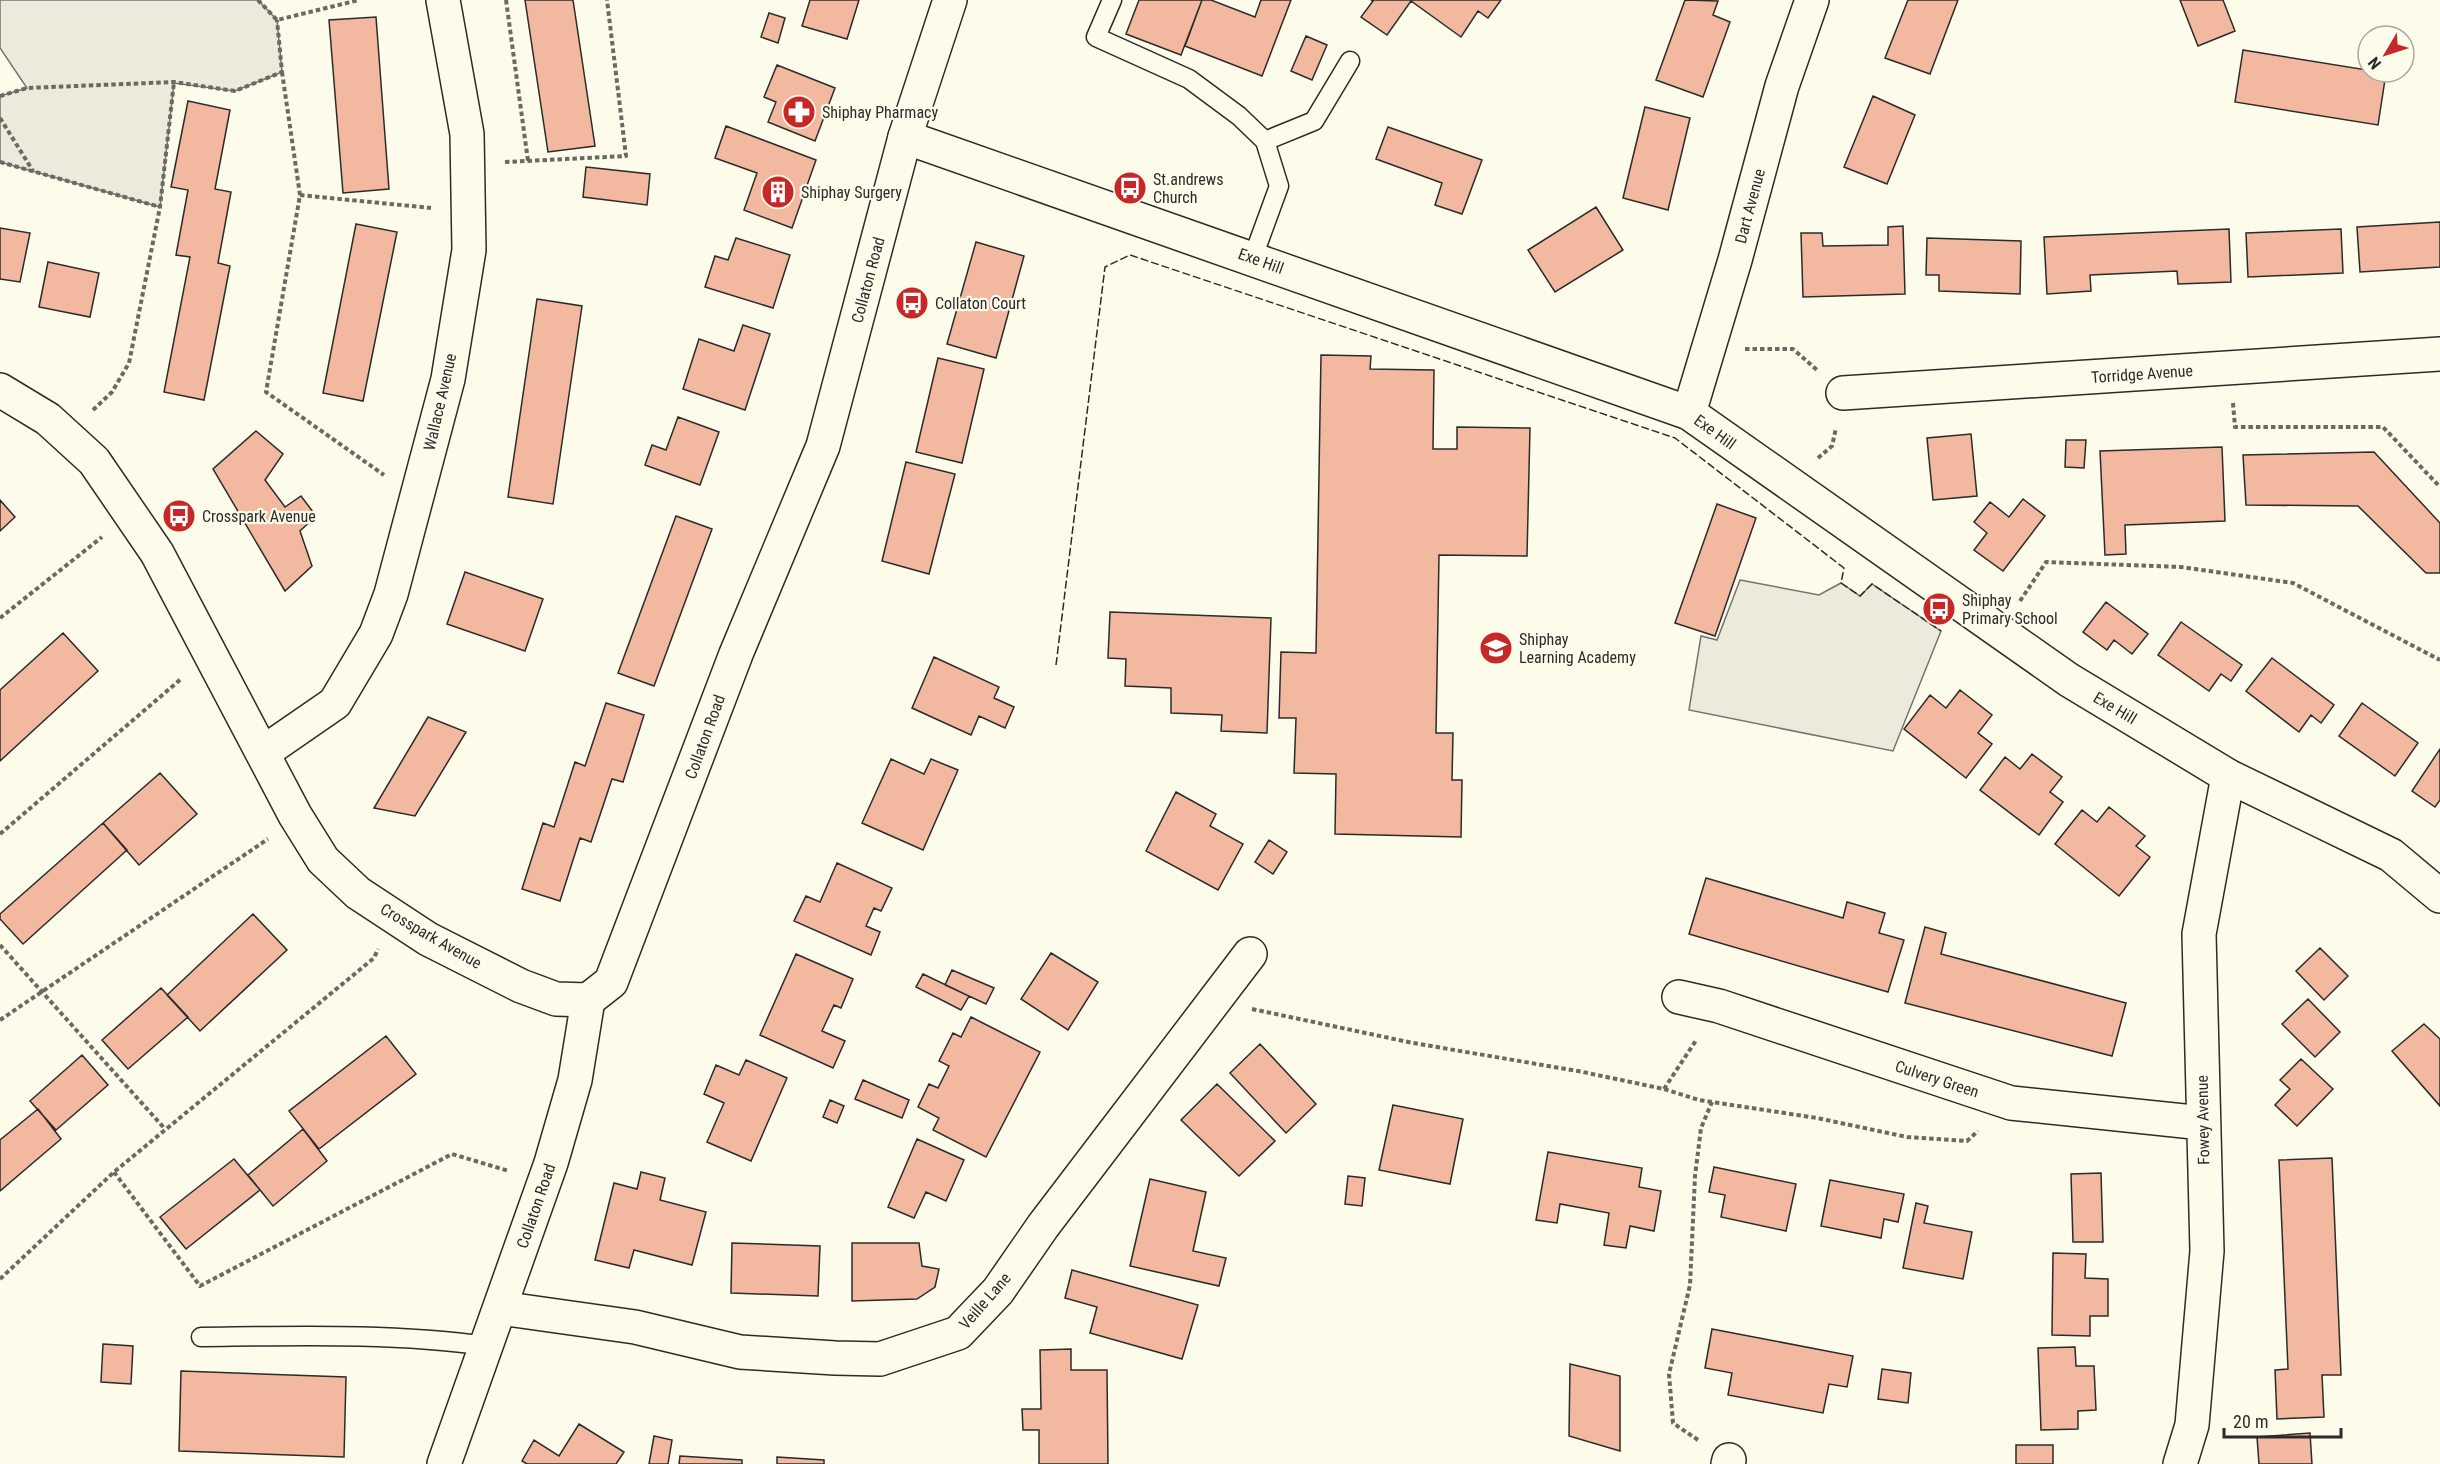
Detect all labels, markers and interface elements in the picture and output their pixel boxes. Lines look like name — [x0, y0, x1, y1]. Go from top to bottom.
north arrow — [2356, 24, 2416, 84]
text: N — [2364, 53, 2385, 73]
pharmacy icon: Shiphay Pharmacy — [781, 94, 817, 130]
place label: Shiphay Pharmacy — [822, 103, 938, 122]
street label: Dart Avenue — [1731, 167, 1769, 245]
bus stop icon: St.andrews Church — [1112, 170, 1148, 206]
place label: St.andrews Church — [1153, 170, 1224, 207]
building icon: Shiphay Surgery — [760, 174, 796, 210]
place label: Shiphay Surgery — [801, 183, 902, 202]
street label: Collaton Road — [847, 235, 889, 325]
street label: Exe Hill — [1236, 244, 1286, 278]
bus stop icon: Collaton Court — [894, 285, 930, 321]
place label: Collaton Court — [935, 294, 1026, 313]
street label: Wallace Avenue — [420, 352, 460, 452]
street label: Torridge Avenue — [2090, 361, 2194, 387]
street label: Exe Hill — [1690, 411, 1740, 453]
bus stop icon: Crosspark Avenue — [161, 498, 197, 534]
place label: Crosspark Avenue — [202, 507, 316, 526]
bus stop icon: Shiphay Primary School — [1921, 591, 1957, 627]
place label: Shiphay Primary School — [1962, 591, 2058, 628]
school or university icon: Shiphay Learning Academy — [1478, 630, 1514, 666]
place label: Shiphay Learning Academy — [1519, 630, 1636, 667]
street label: Exe Hill — [2090, 688, 2140, 728]
street label: Collaton Road — [681, 692, 729, 782]
street label: Crosspark Avenue — [377, 899, 485, 973]
street label: Culvery Green — [1893, 1057, 1981, 1101]
street label: Fowey Avenue — [2193, 1075, 2213, 1165]
street label: Collaton Road — [513, 1161, 559, 1251]
street label: Veille Lane — [955, 1269, 1015, 1333]
scale bar — [2224, 1401, 2341, 1439]
text: 20 m — [2233, 1411, 2268, 1432]

